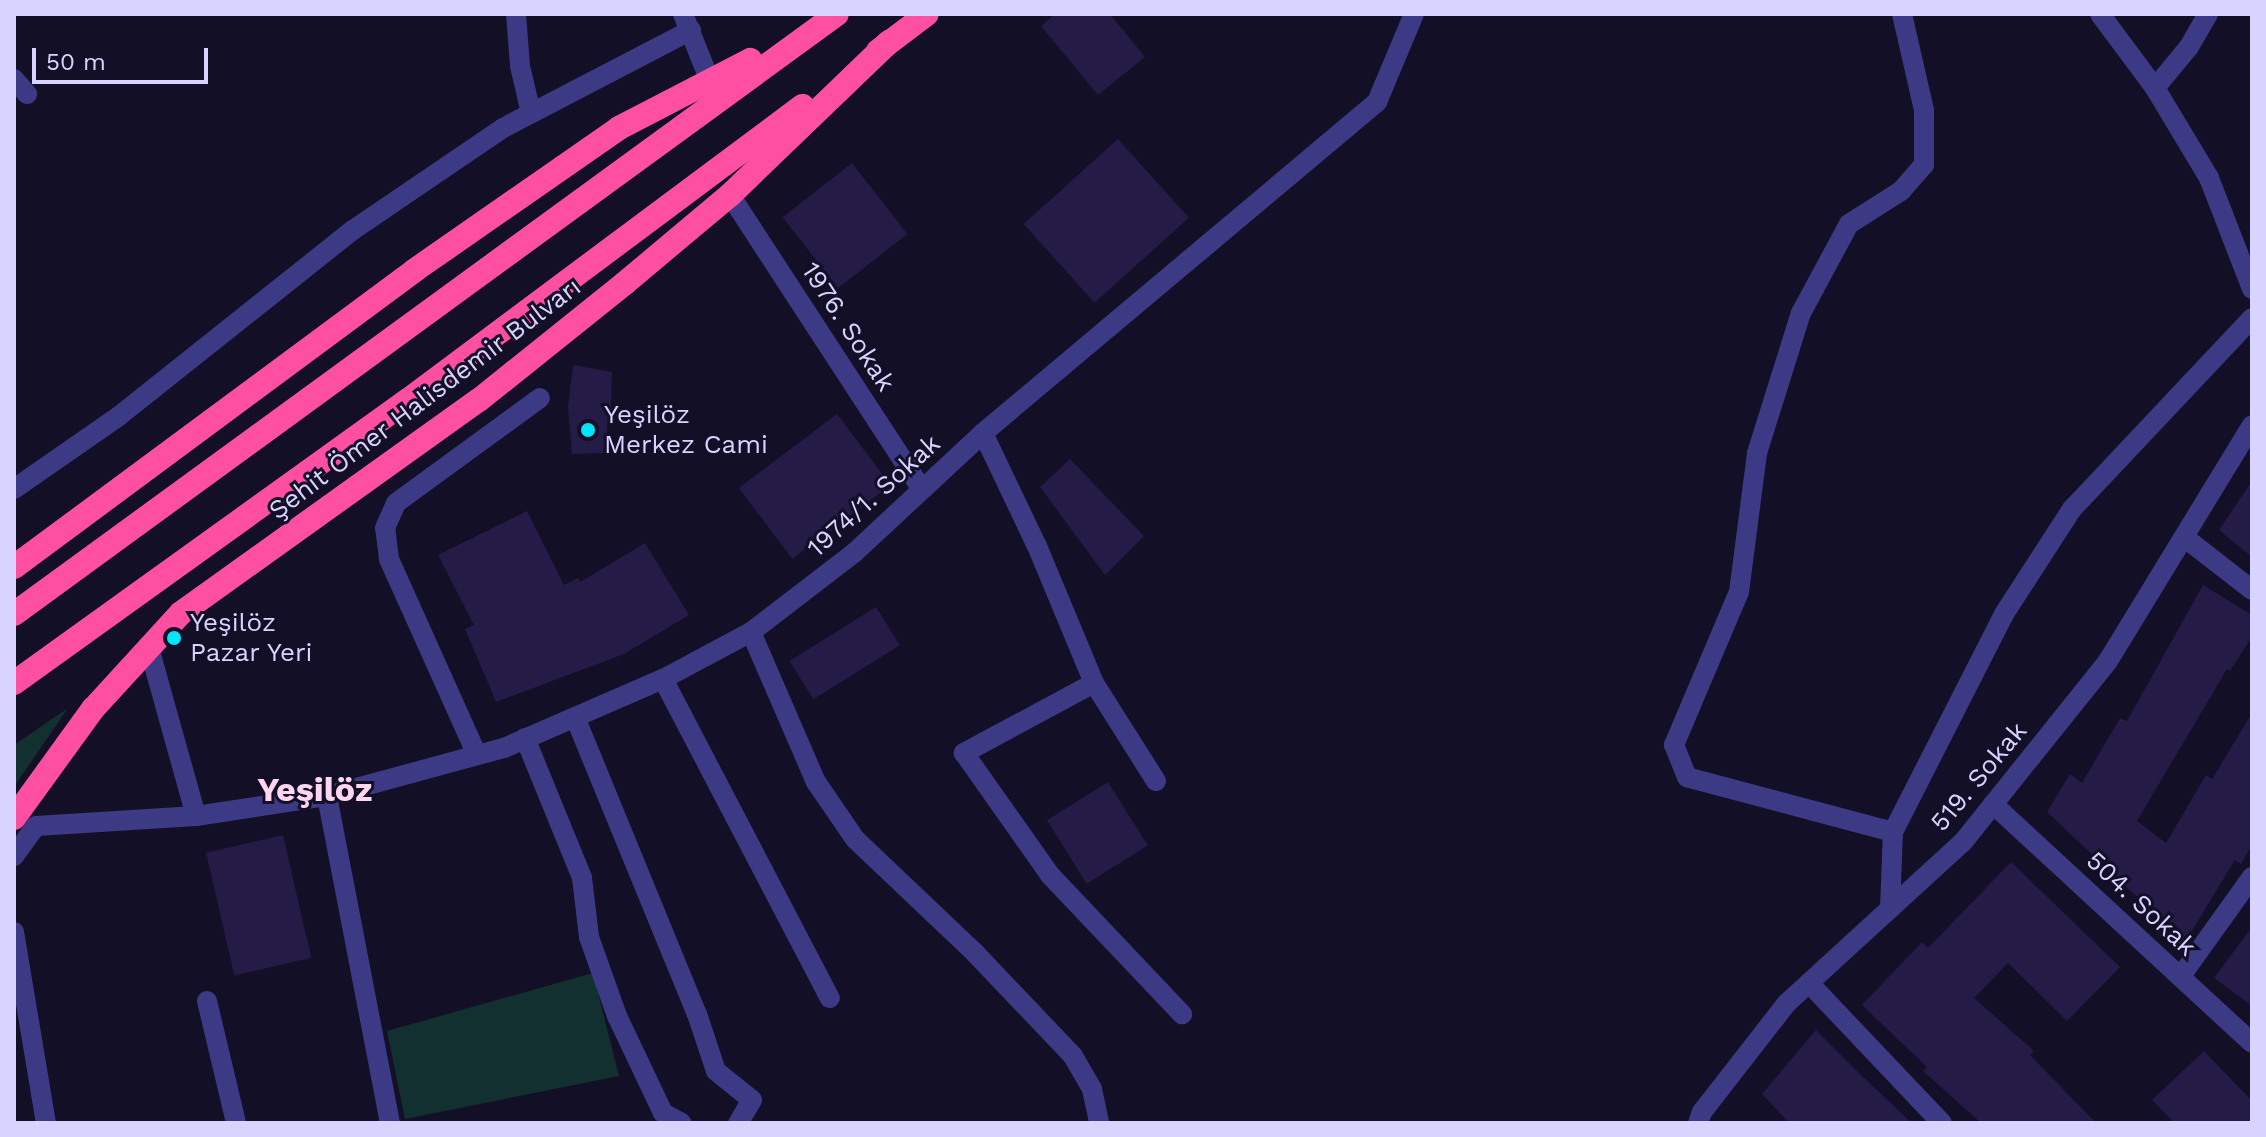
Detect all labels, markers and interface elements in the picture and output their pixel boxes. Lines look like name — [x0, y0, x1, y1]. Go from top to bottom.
scale bar — [36, 32, 212, 82]
text: 50 m — [46, 48, 106, 76]
street label: 1976. Sokak — [795, 257, 901, 397]
street label: Şehit Ömer Halisdemir Bulvarı — [262, 271, 588, 527]
place label: Yeşilöz Merkez Cami — [604, 399, 768, 460]
marker: Yeşilöz Merkez Cami — [579, 421, 597, 439]
street label: 1974/1. Sokak — [801, 428, 947, 564]
place label: Yeşilöz Pazar Yeri — [190, 607, 314, 668]
marker: Yeşilöz Pazar Yeri — [165, 629, 183, 647]
street label: 519. Sokak — [1924, 716, 2034, 838]
district label: Yeşilöz — [257, 770, 373, 810]
street label: 504. Sokak — [2080, 845, 2202, 963]

